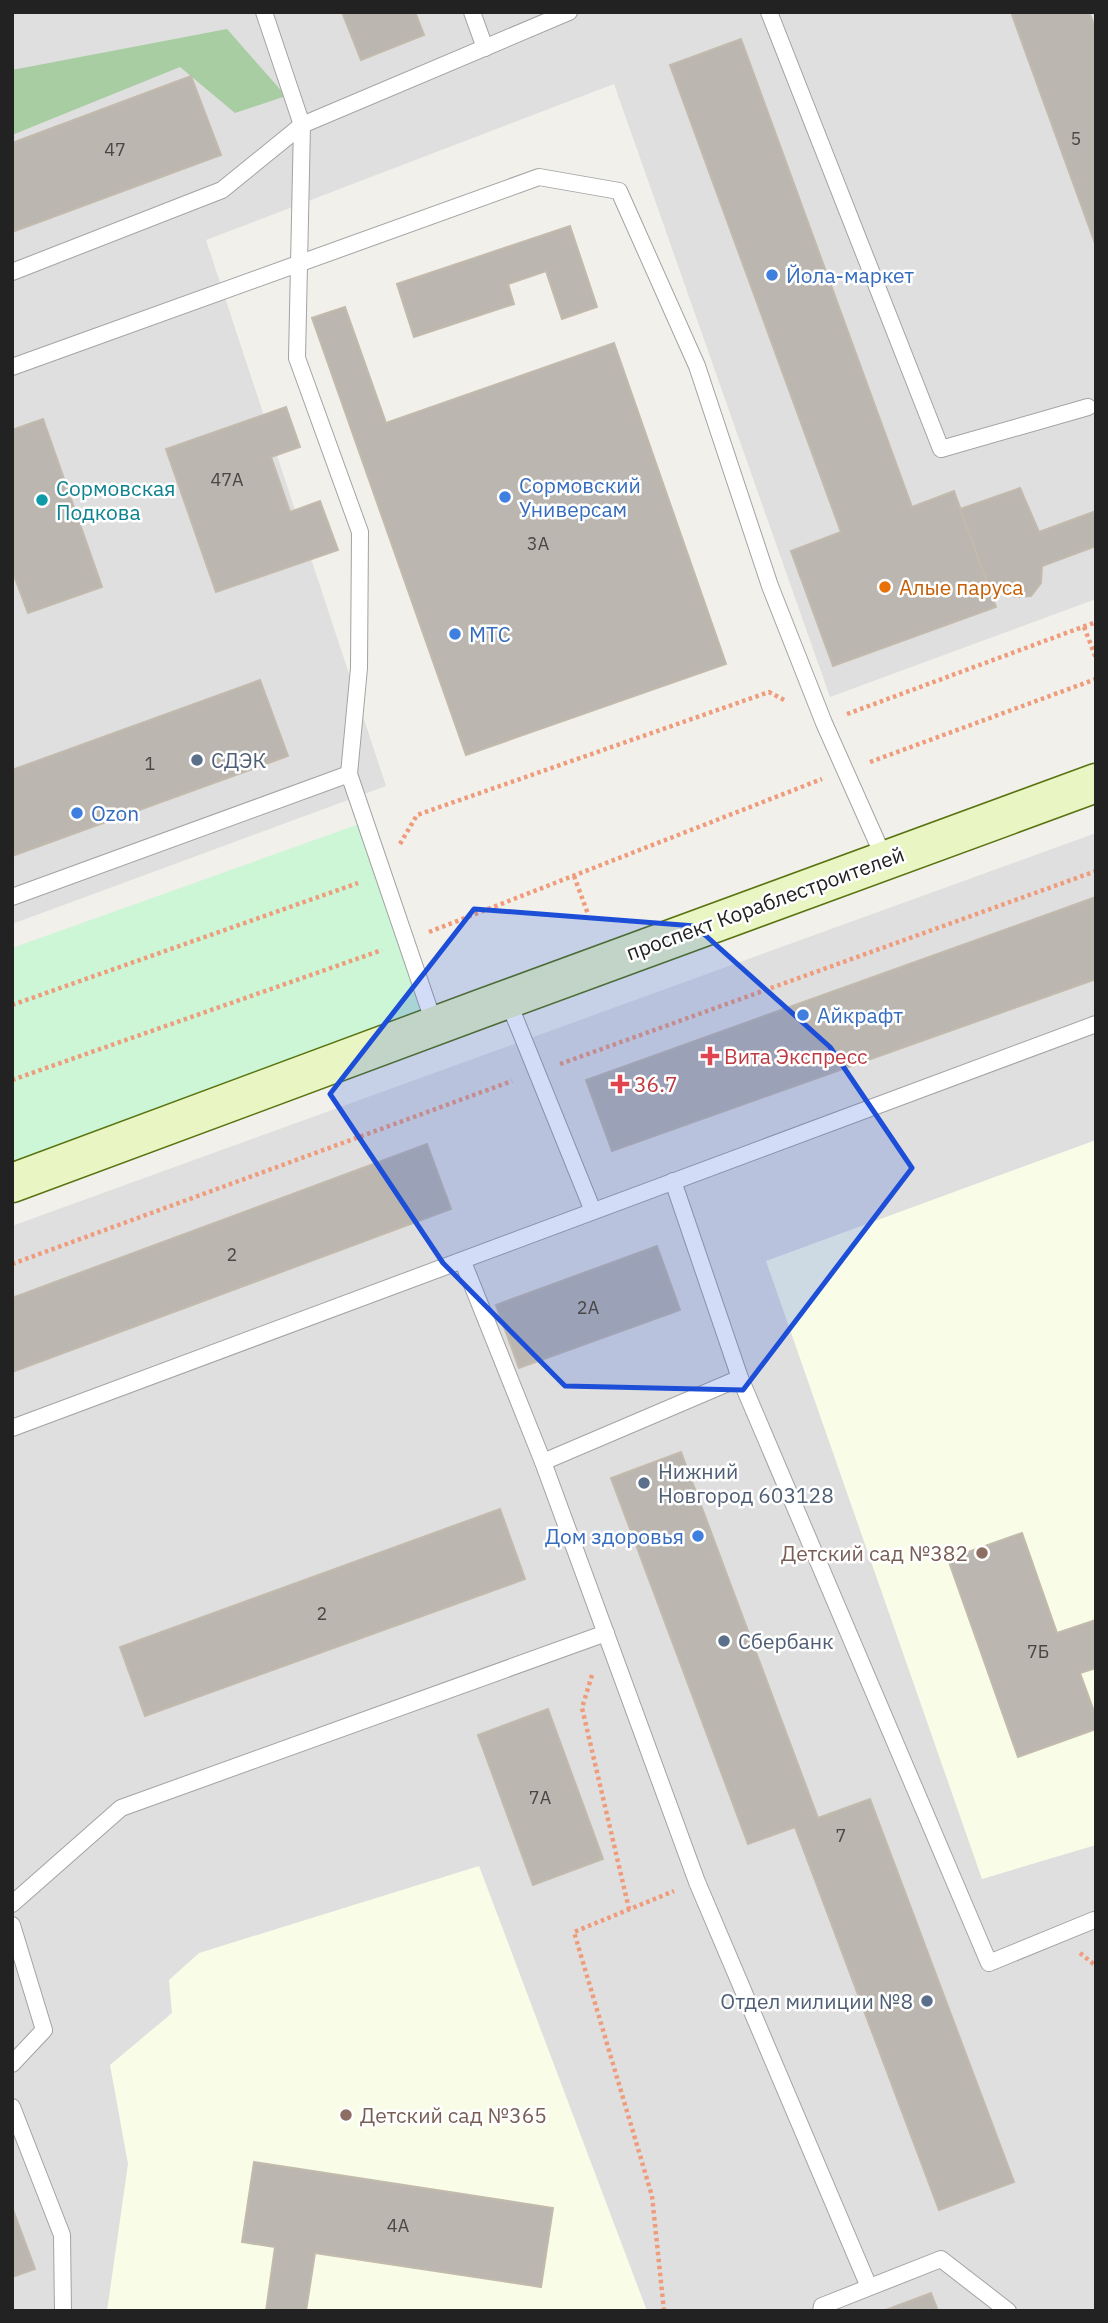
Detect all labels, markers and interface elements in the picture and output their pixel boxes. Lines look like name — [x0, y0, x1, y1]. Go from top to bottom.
house number: 5 — [1071, 127, 1081, 150]
house number: 47 — [104, 138, 126, 161]
place label: Йола-маркет — [786, 261, 914, 289]
marker: Йола-маркет — [764, 267, 780, 283]
house number: 47А — [210, 468, 244, 491]
place label: Сормовский Универсам — [519, 471, 641, 523]
place label: Сормовская Подкова — [56, 474, 175, 526]
marker: Сормовский Универсам — [497, 489, 513, 505]
marker: Сормовская Подкова — [34, 492, 50, 508]
house number: 3А — [527, 532, 550, 555]
place label: Алые паруса — [899, 573, 1024, 601]
marker: Алые паруса — [877, 579, 893, 595]
place label: МТС — [469, 620, 511, 648]
marker: МТС — [447, 626, 463, 642]
place label: СДЭК — [211, 746, 266, 774]
house number: 1 — [145, 752, 155, 775]
marker: СДЭК — [189, 752, 205, 768]
place label: Ozon — [91, 799, 139, 827]
marker: Ozon — [69, 805, 85, 821]
street label: проспект Кораблестроителей — [622, 840, 908, 966]
place label: Айкрафт — [817, 1001, 903, 1029]
marker: Айкрафт — [795, 1007, 811, 1023]
place label: Вита Экспресс — [724, 1042, 868, 1070]
marker: Вита Экспресс — [702, 1048, 718, 1064]
place label: 36.7 — [634, 1070, 678, 1098]
marker: 36.7 — [612, 1076, 628, 1092]
house number: 2 — [227, 1243, 237, 1266]
house number: 2А — [577, 1296, 600, 1319]
place label: Нижний Новгород 603128 — [658, 1457, 834, 1509]
marker: Нижний Новгород 603128 — [636, 1475, 652, 1491]
place label: Дом здоровья — [545, 1522, 684, 1550]
marker: Дом здоровья — [690, 1528, 706, 1544]
place label: Детский сад №382 — [781, 1539, 968, 1567]
marker: Детский сад №382 — [974, 1545, 990, 1561]
house number: 2 — [317, 1602, 327, 1625]
place label: Сбербанк — [738, 1627, 834, 1655]
marker: Сбербанк — [716, 1633, 732, 1649]
house number: 7Б — [1027, 1640, 1049, 1663]
house number: 7А — [529, 1786, 552, 1809]
house number: 7 — [836, 1824, 846, 1847]
place label: Отдел милиции №8 — [720, 1987, 913, 2015]
marker: Отдел милиции №8 — [919, 1993, 935, 2009]
place label: Детский сад №365 — [360, 2101, 547, 2129]
marker: Детский сад №365 — [338, 2107, 354, 2123]
house number: 4А — [387, 2214, 410, 2237]

